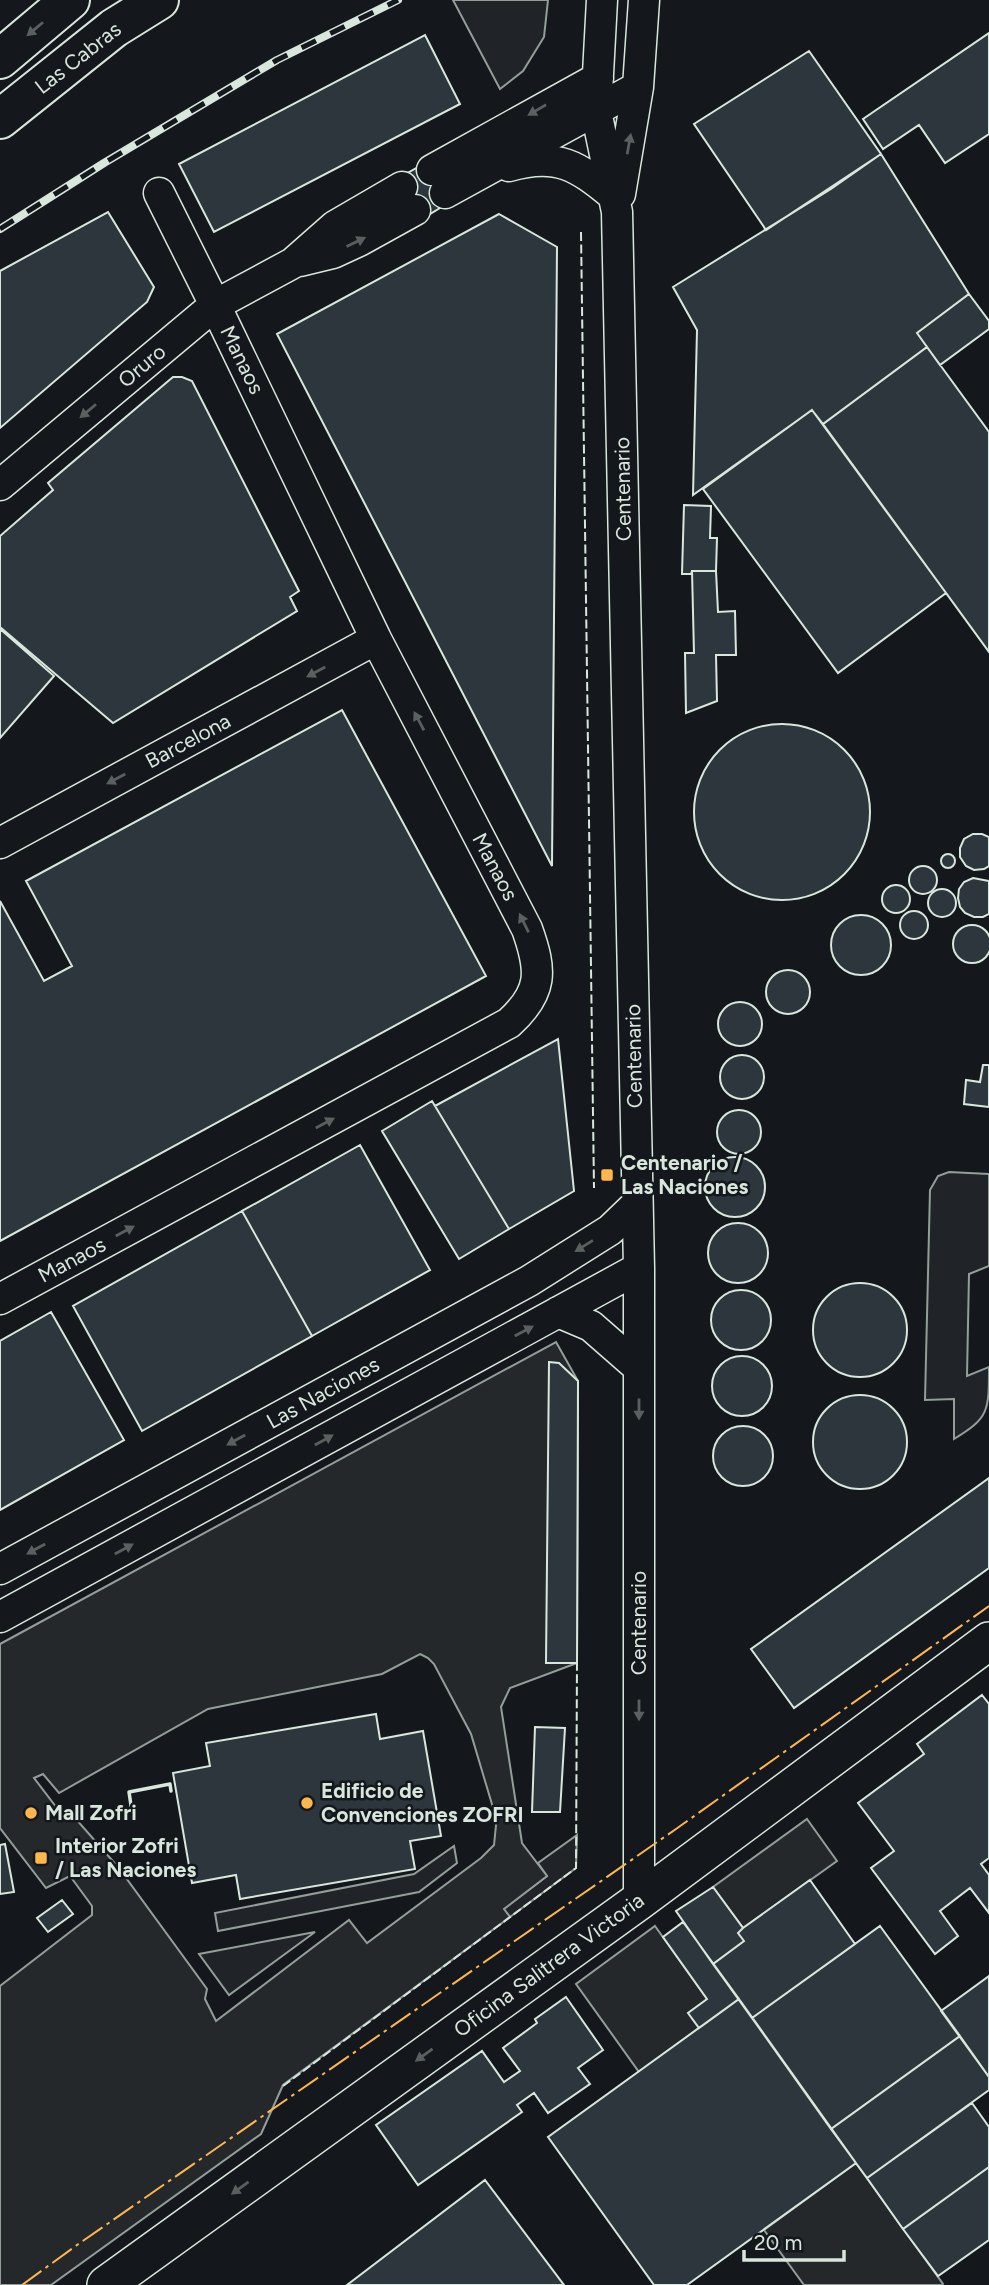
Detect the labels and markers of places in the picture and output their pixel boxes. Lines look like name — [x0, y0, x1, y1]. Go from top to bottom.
place label: Centenario / Las Naciones — [621, 1150, 748, 1199]
marker: Centenario / Las Naciones — [599, 1167, 615, 1183]
place label: Edificio de Convenciones ZOFRI — [321, 1778, 524, 1827]
marker: Edificio de Convenciones ZOFRI — [299, 1795, 315, 1811]
place label: Mall Zofri — [45, 1800, 137, 1825]
marker: Mall Zofri — [23, 1805, 39, 1821]
place label: Interior Zofri / Las Naciones — [55, 1833, 196, 1882]
marker: Interior Zofri / Las Naciones — [33, 1850, 49, 1866]

